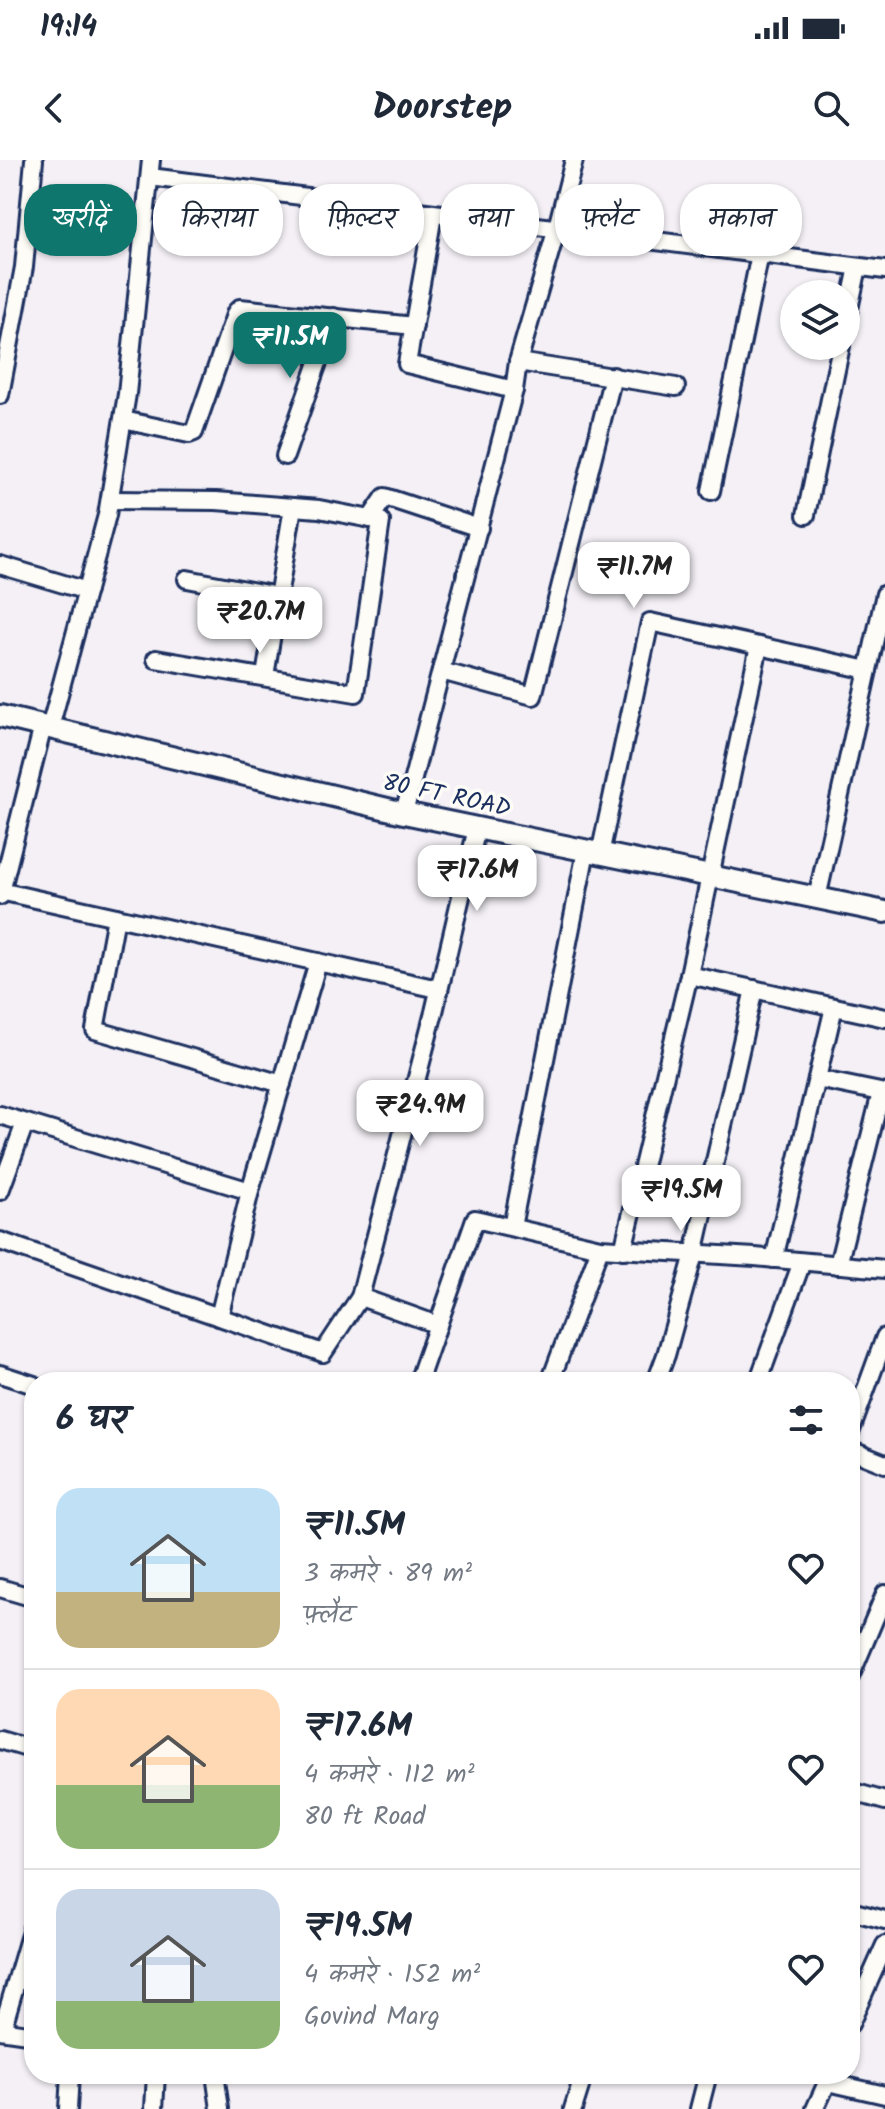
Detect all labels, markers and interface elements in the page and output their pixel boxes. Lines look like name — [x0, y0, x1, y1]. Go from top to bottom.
text: 19:14 — [40, 4, 97, 52]
text: Doorstep — [373, 80, 512, 137]
icon: back — [32, 86, 76, 130]
icon: search — [809, 86, 853, 130]
chip: खरीदें — [24, 184, 137, 256]
chip: किराया — [153, 184, 283, 256]
chip: फ़िल्टर — [299, 184, 424, 256]
chip: नया — [440, 184, 539, 256]
chip: फ़्लैट — [555, 184, 664, 256]
chip: मकान — [680, 184, 802, 256]
map controls — [780, 280, 860, 360]
button: layers — [780, 280, 860, 360]
pin: ₹11.5M — [225, 312, 355, 380]
text: ₹11.5M — [251, 317, 329, 359]
pin: ₹11.7M — [569, 542, 699, 610]
text: ₹11.7M — [596, 547, 672, 589]
pin: ₹20.7M — [195, 587, 325, 655]
text: ₹20.7M — [215, 592, 305, 634]
street label: 80 FT ROAD — [379, 764, 514, 829]
pin: ₹17.6M — [412, 845, 542, 913]
text: ₹17.6M — [436, 850, 518, 892]
pin: ₹24.9M — [355, 1080, 485, 1148]
text: ₹24.9M — [375, 1085, 465, 1127]
pin: ₹19.5M — [616, 1165, 746, 1233]
text: ₹19.5M — [640, 1170, 722, 1212]
text: 6 घर — [56, 1393, 127, 1447]
icon: filters — [784, 1398, 828, 1442]
text: ₹11.5M — [304, 1499, 405, 1553]
icon: home — [120, 1520, 216, 1616]
icon: heart — [784, 1546, 828, 1590]
text: 3 कमरे · 89 m² — [304, 1553, 472, 1595]
text: फ़्लैट — [304, 1595, 354, 1637]
text: ₹17.6M — [304, 1700, 412, 1754]
icon: home — [120, 1721, 216, 1817]
icon: heart — [784, 1747, 828, 1791]
text: 4 कमरे · 112 m² — [304, 1754, 474, 1796]
text: 80 ft Road — [304, 1796, 425, 1838]
text: ₹19.5M — [304, 1900, 412, 1954]
icon: home — [120, 1921, 216, 2017]
icon: heart — [784, 1947, 828, 1991]
text: 4 कमरे · 152 m² — [304, 1954, 480, 1996]
text: Govind Marg — [304, 1996, 440, 2038]

